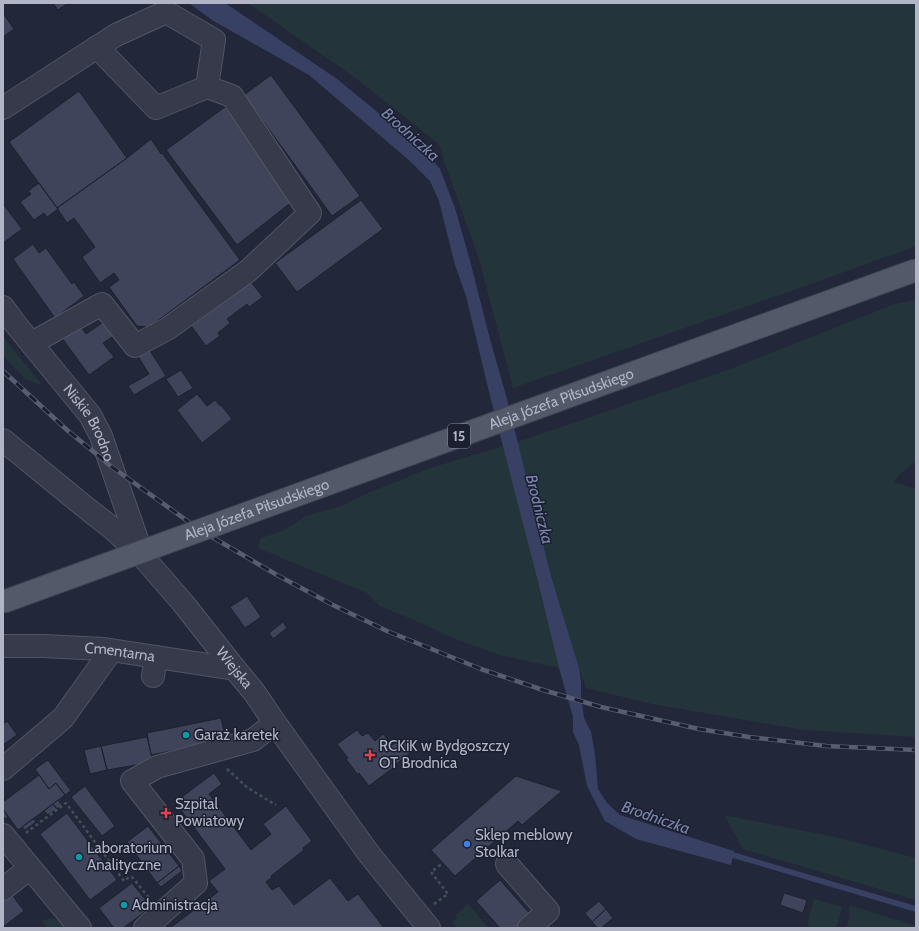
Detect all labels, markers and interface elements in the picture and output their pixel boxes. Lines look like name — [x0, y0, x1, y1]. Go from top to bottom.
water label: Brodniczka — [378, 104, 443, 165]
street label: Aleja Józefa Piłsudskiego — [486, 364, 636, 434]
street label: Niskie Brodno — [59, 380, 118, 464]
road number: 15 — [448, 424, 470, 448]
water label: Brodniczka — [522, 472, 557, 546]
street label: Aleja Józefa Piłsudskiego — [182, 475, 332, 544]
street label: Cmentarna — [84, 639, 157, 666]
street label: Wiejska — [212, 643, 257, 693]
place label: Garaż karetek — [194, 726, 279, 744]
marker: Garaż karetek — [181, 730, 191, 740]
place label: RCKiK w Bydgoszczy OT Brodnica — [379, 737, 510, 772]
marker: RCKiK w Bydgoszczy OT Brodnica — [364, 749, 376, 761]
place label: Szpital Powiatowy — [175, 795, 245, 830]
water label: Brodniczka — [619, 797, 693, 838]
marker: Szpital Powiatowy — [160, 807, 172, 819]
place label: Sklep meblowy Stolkar — [475, 826, 573, 861]
place label: Laboratorium Analityczne — [87, 839, 172, 874]
marker: Sklep meblowy Stolkar — [462, 839, 472, 849]
marker: Laboratorium Analityczne — [74, 852, 84, 862]
place label: Administracja — [132, 896, 218, 914]
marker: Administracja — [119, 900, 129, 910]

